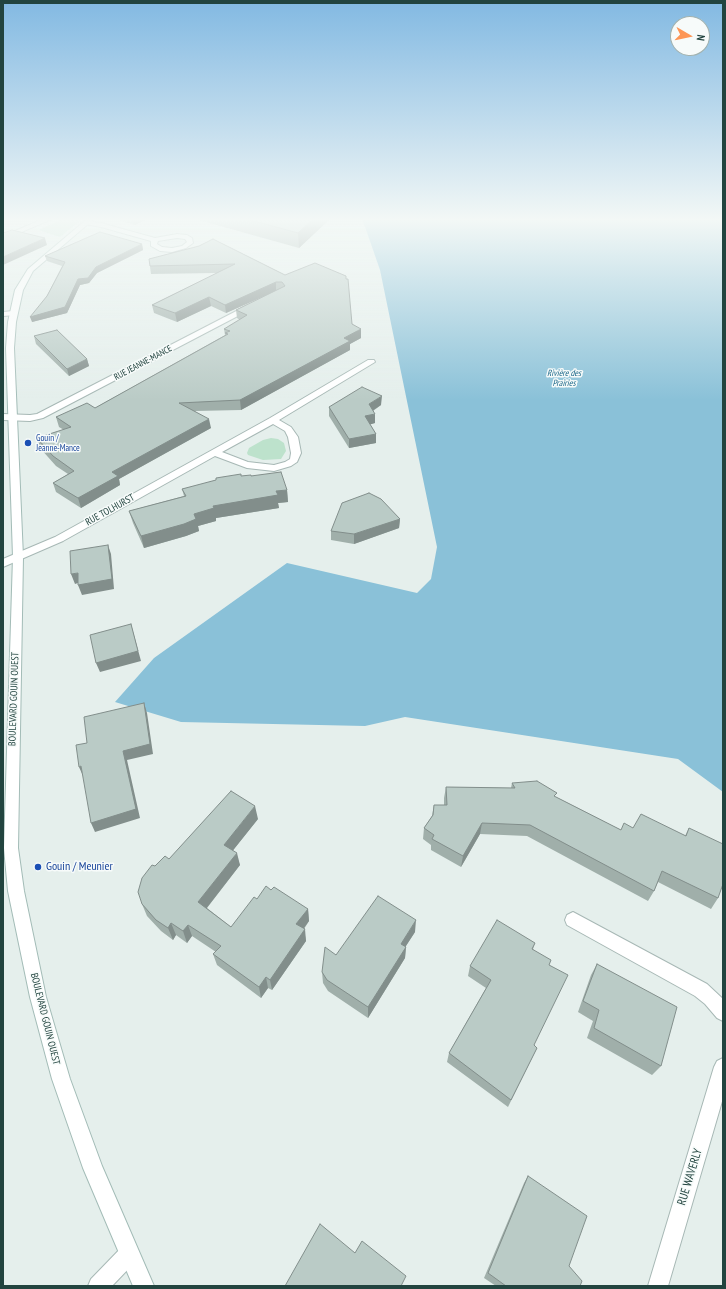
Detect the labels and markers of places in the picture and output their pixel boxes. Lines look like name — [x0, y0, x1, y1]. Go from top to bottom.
place label: Gouin / Jeanne-Mance — [36, 433, 80, 454]
marker: Gouin / Jeanne-Mance — [23, 438, 33, 448]
place label: Gouin / Meunier — [46, 860, 113, 874]
marker: Gouin / Meunier — [33, 862, 43, 872]

